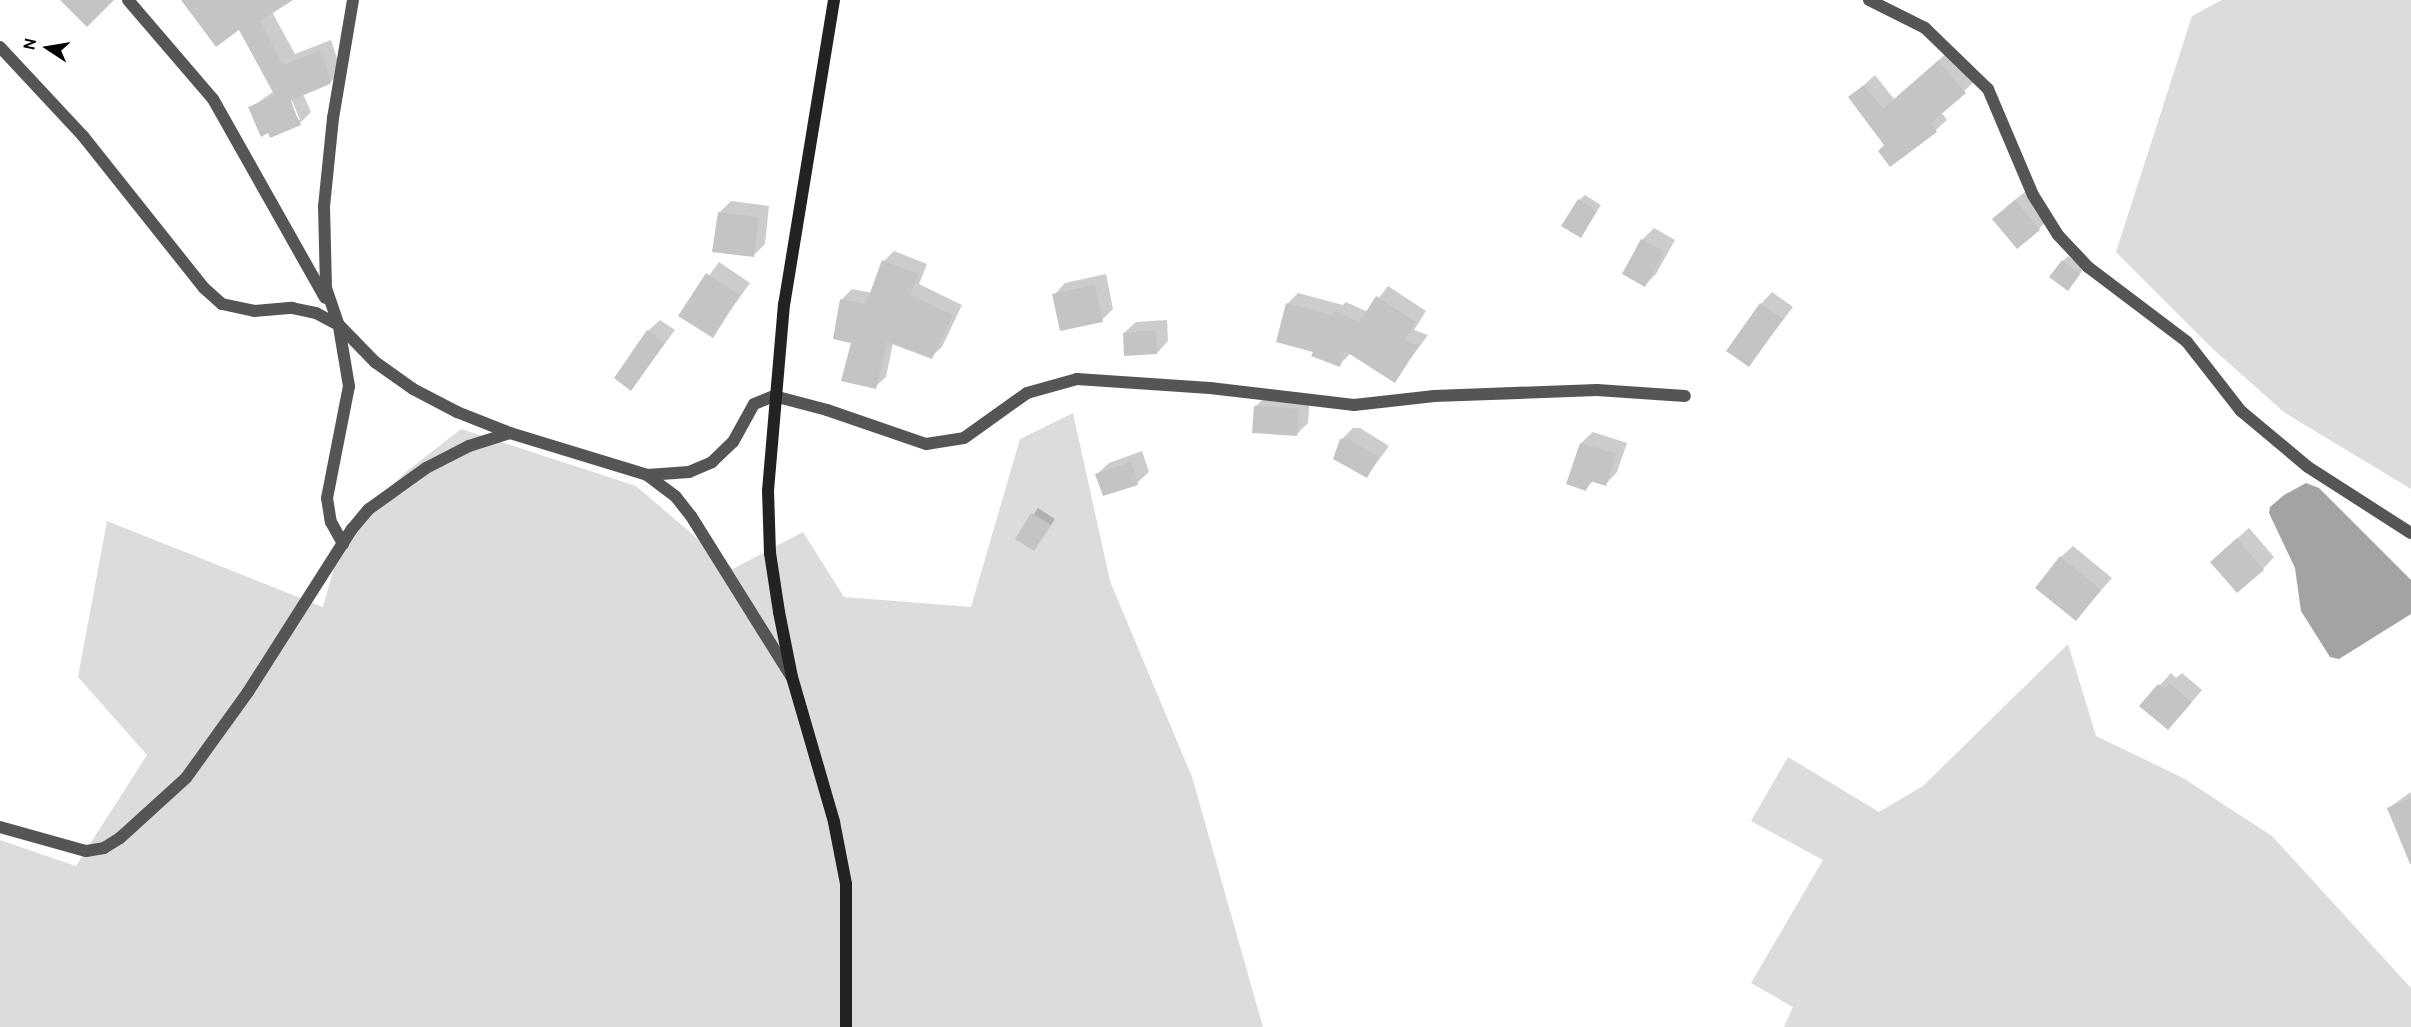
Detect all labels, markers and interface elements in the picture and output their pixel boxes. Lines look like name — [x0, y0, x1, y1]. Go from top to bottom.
north arrow — [18, 18, 78, 78]
text: N — [19, 37, 40, 52]

